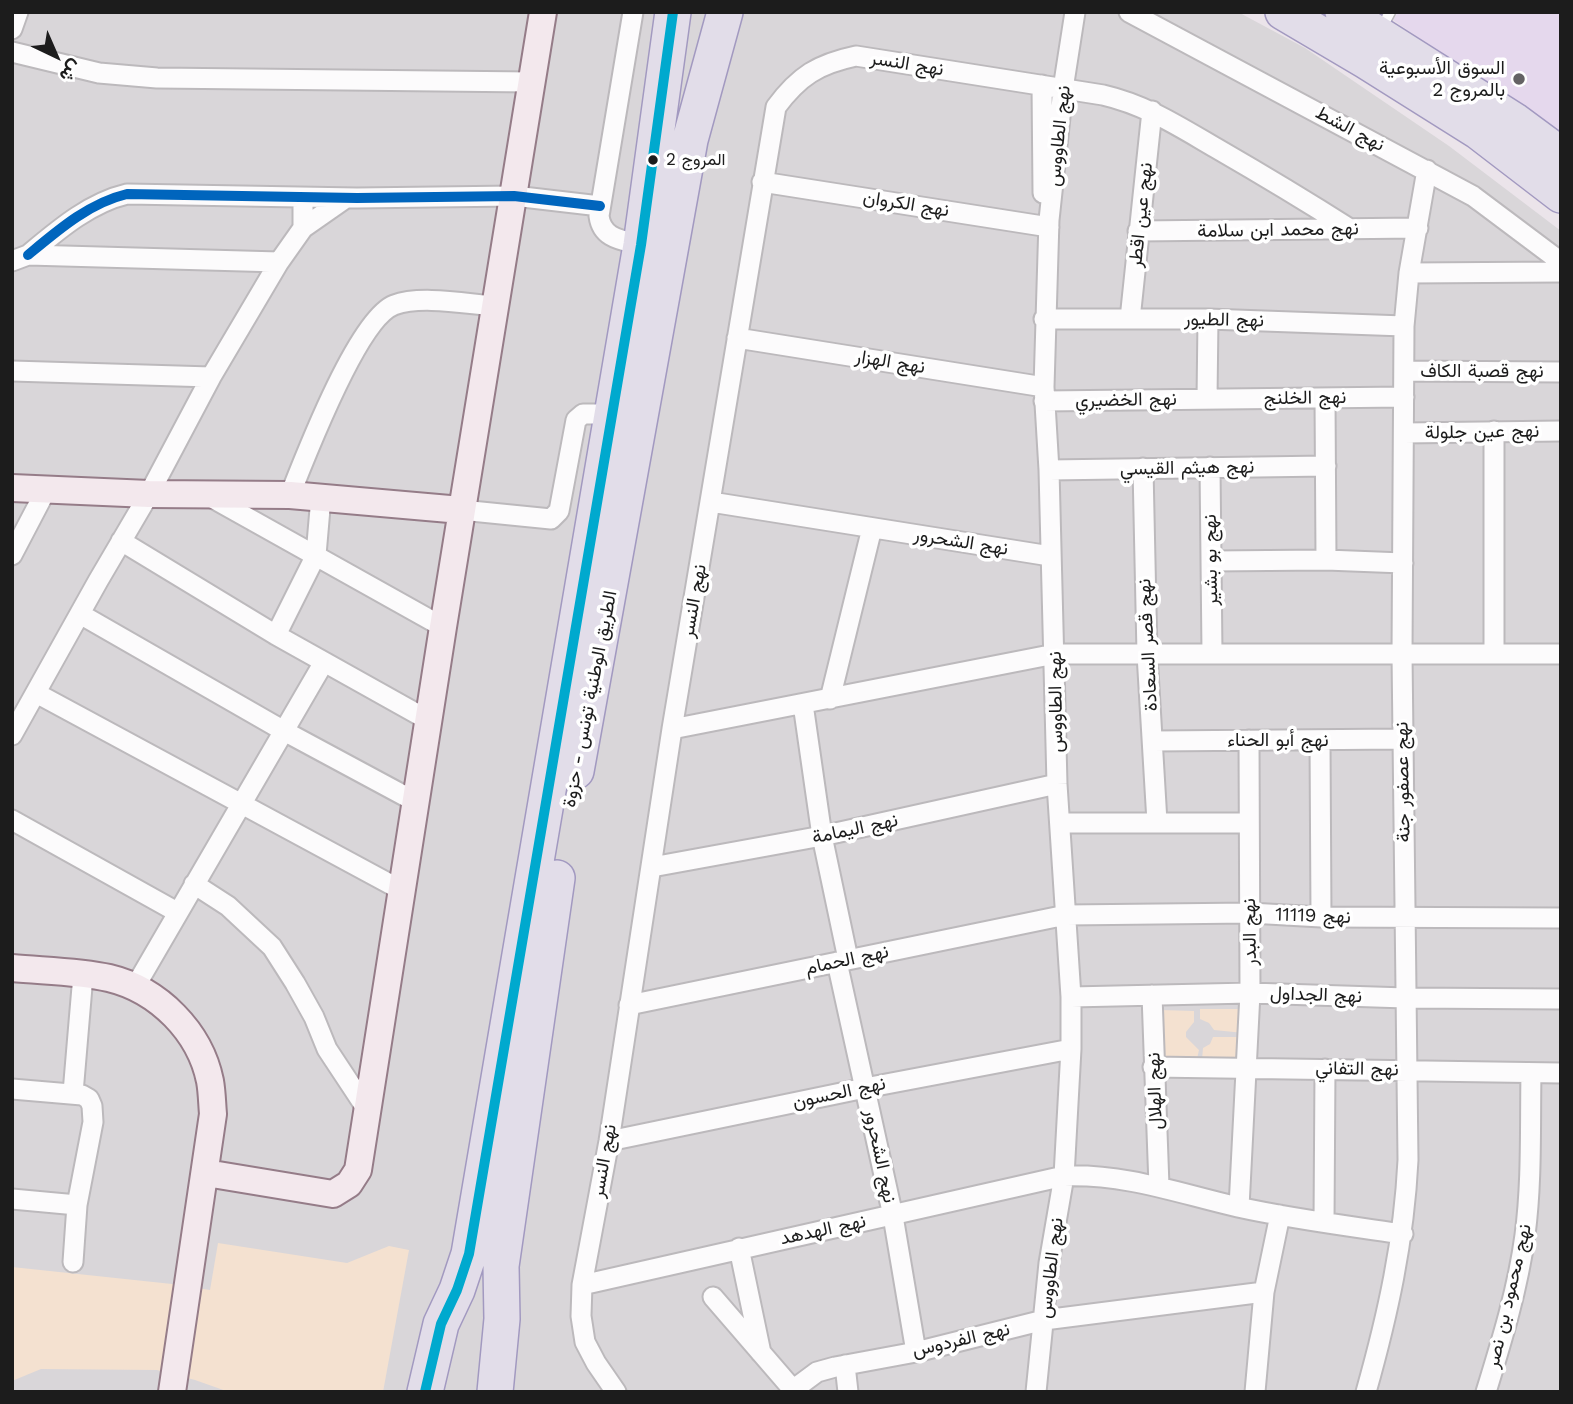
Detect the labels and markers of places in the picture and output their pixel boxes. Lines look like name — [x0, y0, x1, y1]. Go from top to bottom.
place label: السوق الأسبوعية بالمروج 2 — [1379, 57, 1505, 101]
marker: السوق الأسبوعية بالمروج 2 — [1511, 71, 1527, 87]
place label: المروج 2 — [666, 150, 726, 170]
marker: المروج 2 — [646, 153, 660, 167]

